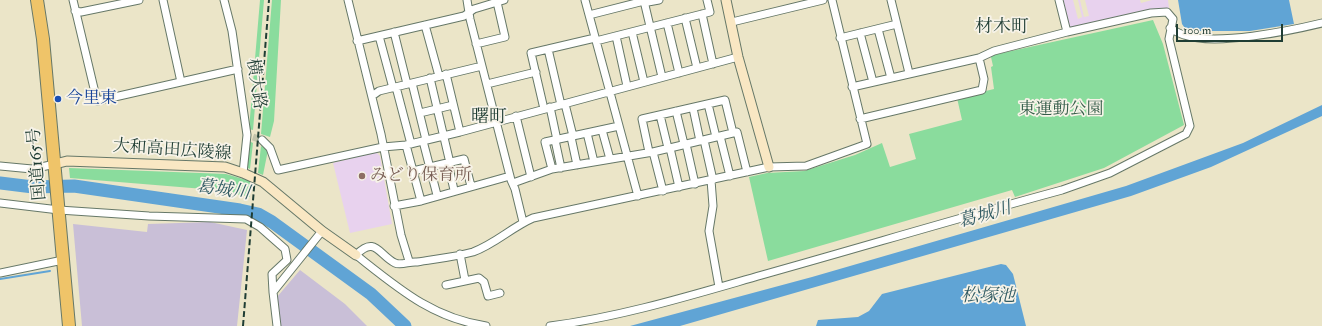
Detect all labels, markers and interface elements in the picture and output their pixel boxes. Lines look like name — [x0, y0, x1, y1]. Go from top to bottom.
scale bar — [1178, 16, 1285, 42]
district label: 材木町 — [975, 17, 1029, 39]
text: 100 m — [1183, 23, 1211, 38]
street label: 横大路 — [241, 57, 269, 111]
place label: 今里東 — [66, 89, 117, 109]
marker: 今里東 — [53, 94, 63, 104]
park label: 東運動公園 — [1019, 100, 1103, 120]
district label: 曙町 — [471, 107, 507, 129]
street label: 国道165号 — [25, 127, 51, 201]
street label: 大和高田広陵線 — [112, 137, 232, 165]
place label: みどり保育所 — [370, 166, 472, 186]
marker: みどり保育所 — [357, 171, 367, 181]
water label: 葛城川 — [195, 177, 251, 205]
water label: 葛城川 — [956, 198, 1014, 234]
water label: 松塚池 — [961, 286, 1015, 308]

